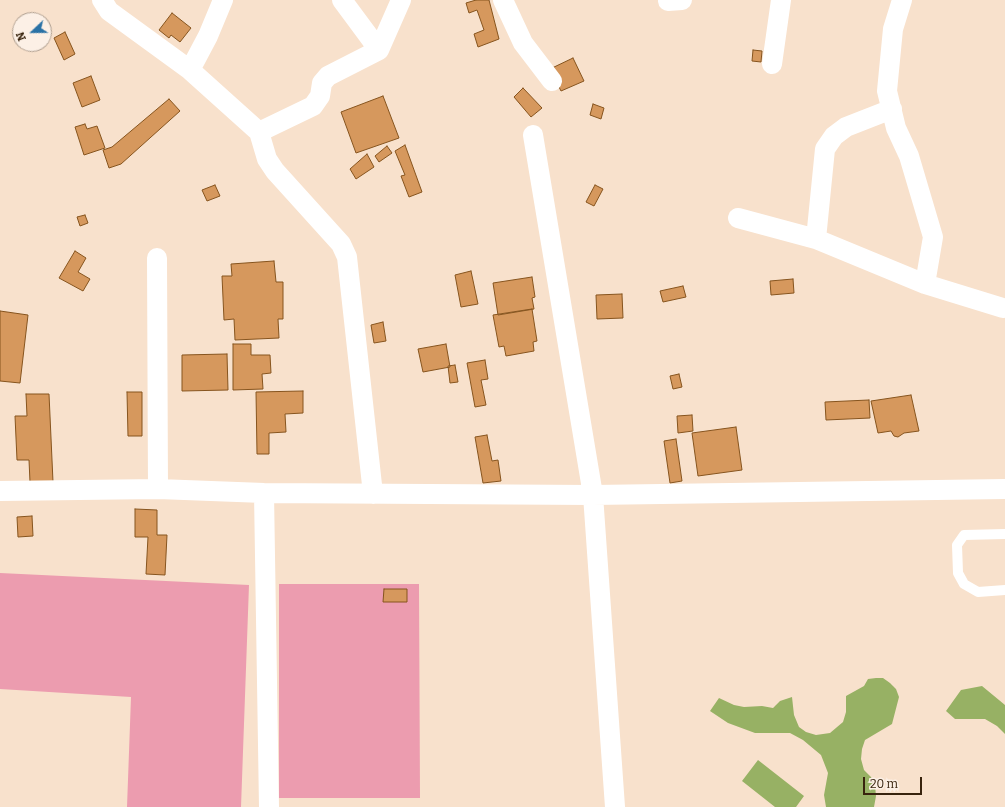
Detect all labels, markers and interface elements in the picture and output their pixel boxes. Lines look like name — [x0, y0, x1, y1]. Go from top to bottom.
north arrow — [12, 12, 52, 52]
text: N — [14, 30, 29, 43]
scale bar — [865, 769, 924, 795]
text: 20 m — [870, 777, 898, 791]

